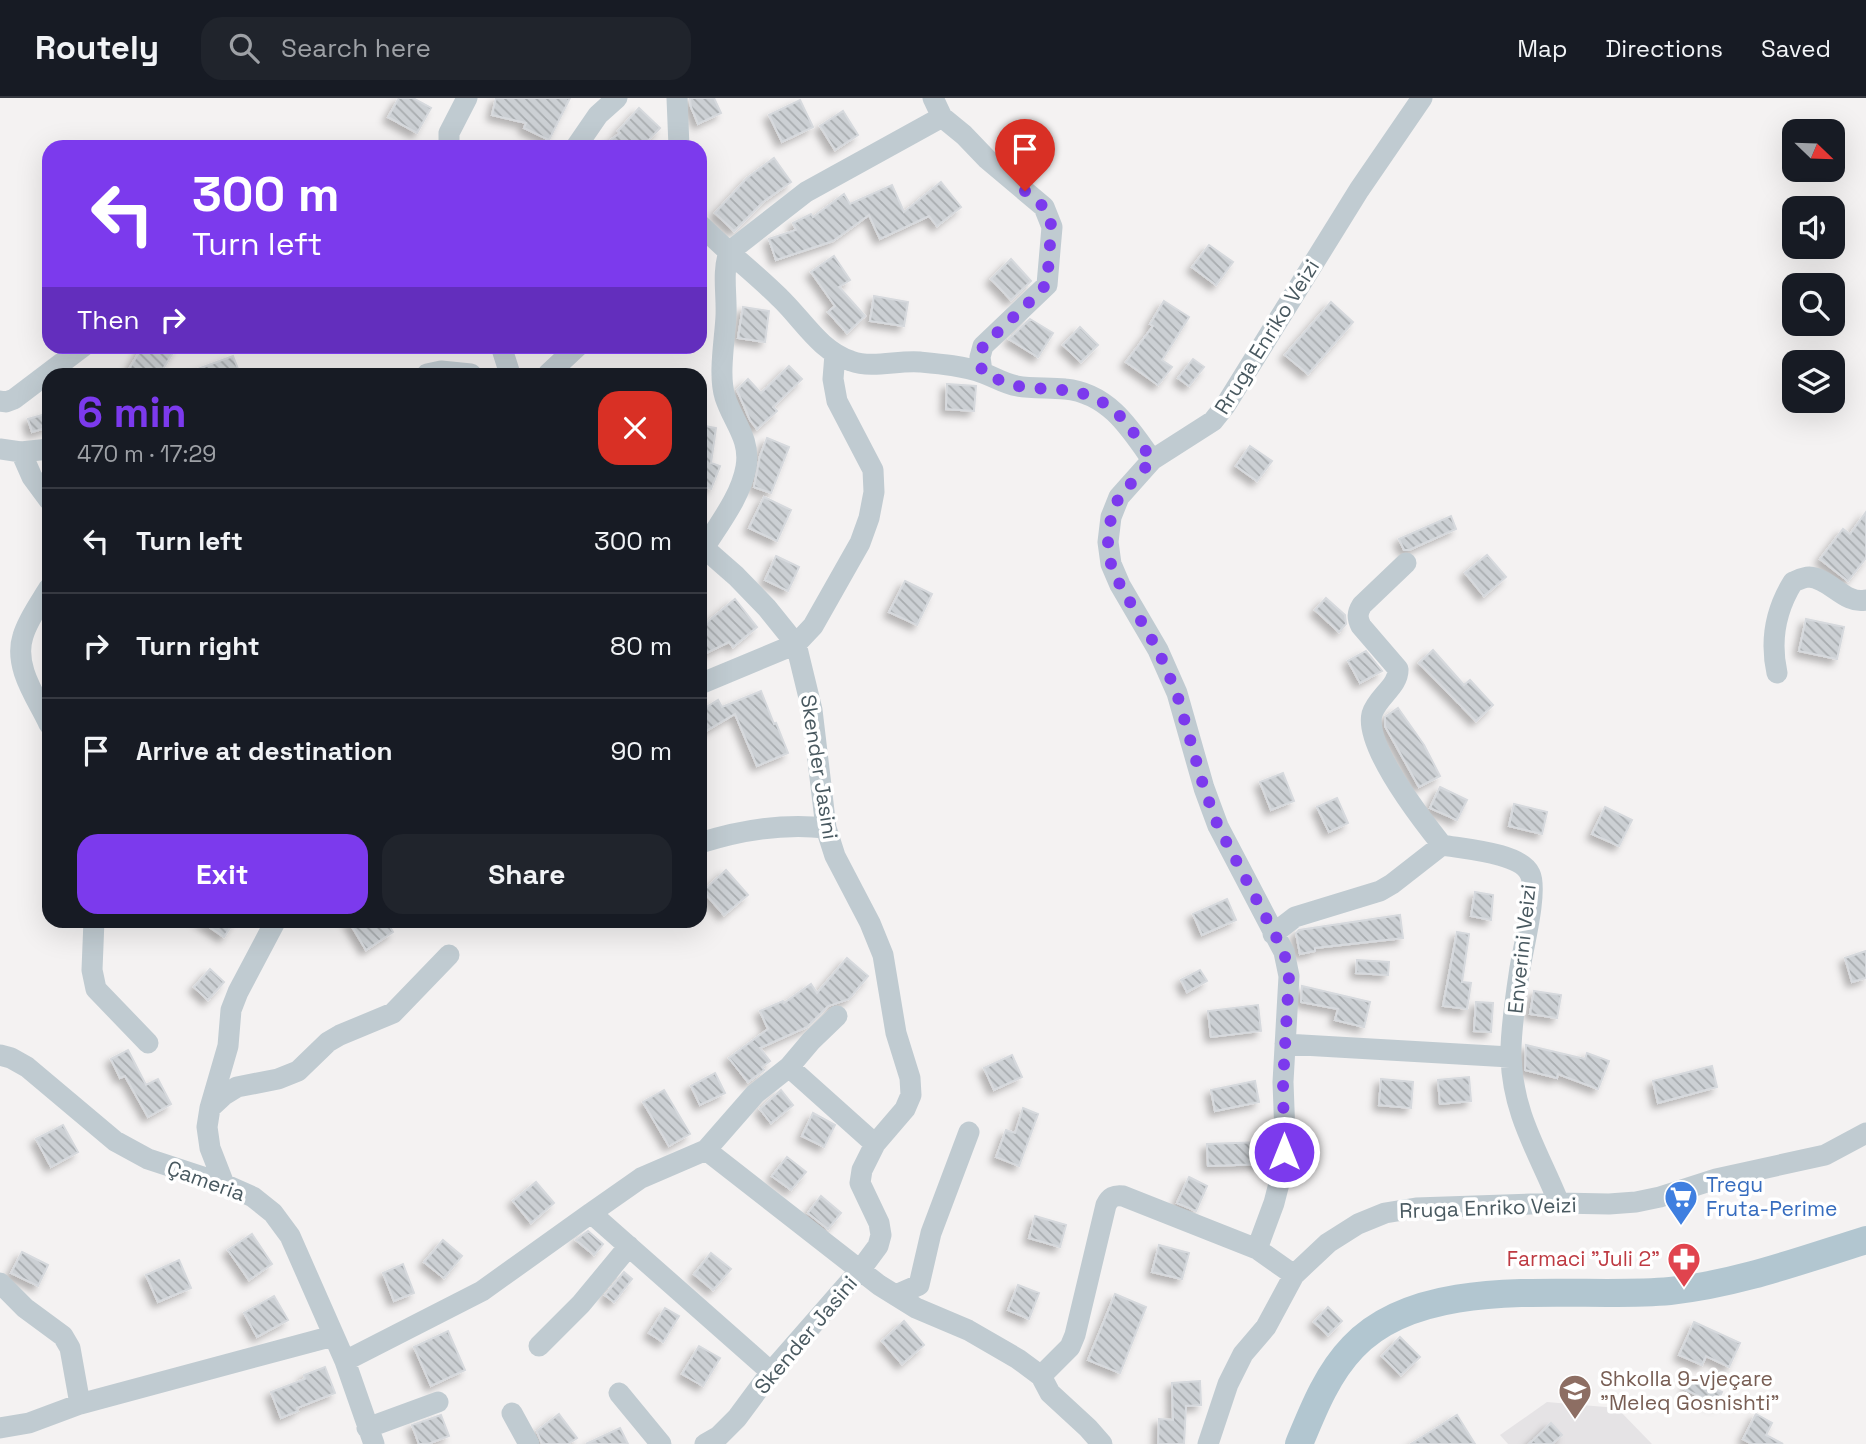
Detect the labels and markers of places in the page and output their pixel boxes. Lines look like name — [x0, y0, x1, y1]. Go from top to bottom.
pin — [995, 119, 1055, 191]
place label: Tregu Fruta-Perime — [1706, 1171, 1837, 1222]
supermarket icon: Tregu Fruta-Perime — [1662, 1178, 1700, 1227]
pharmacy icon: Farmaci "Juli 2" — [1665, 1240, 1703, 1289]
place label: Farmaci "Juli 2" — [1507, 1245, 1660, 1272]
place label: Shkolla 9-vjeçare "Meleq Gosnishti" — [1600, 1365, 1779, 1416]
school or university icon: Shkolla 9-vjeçare "Meleq Gosnishti" — [1556, 1372, 1594, 1421]

